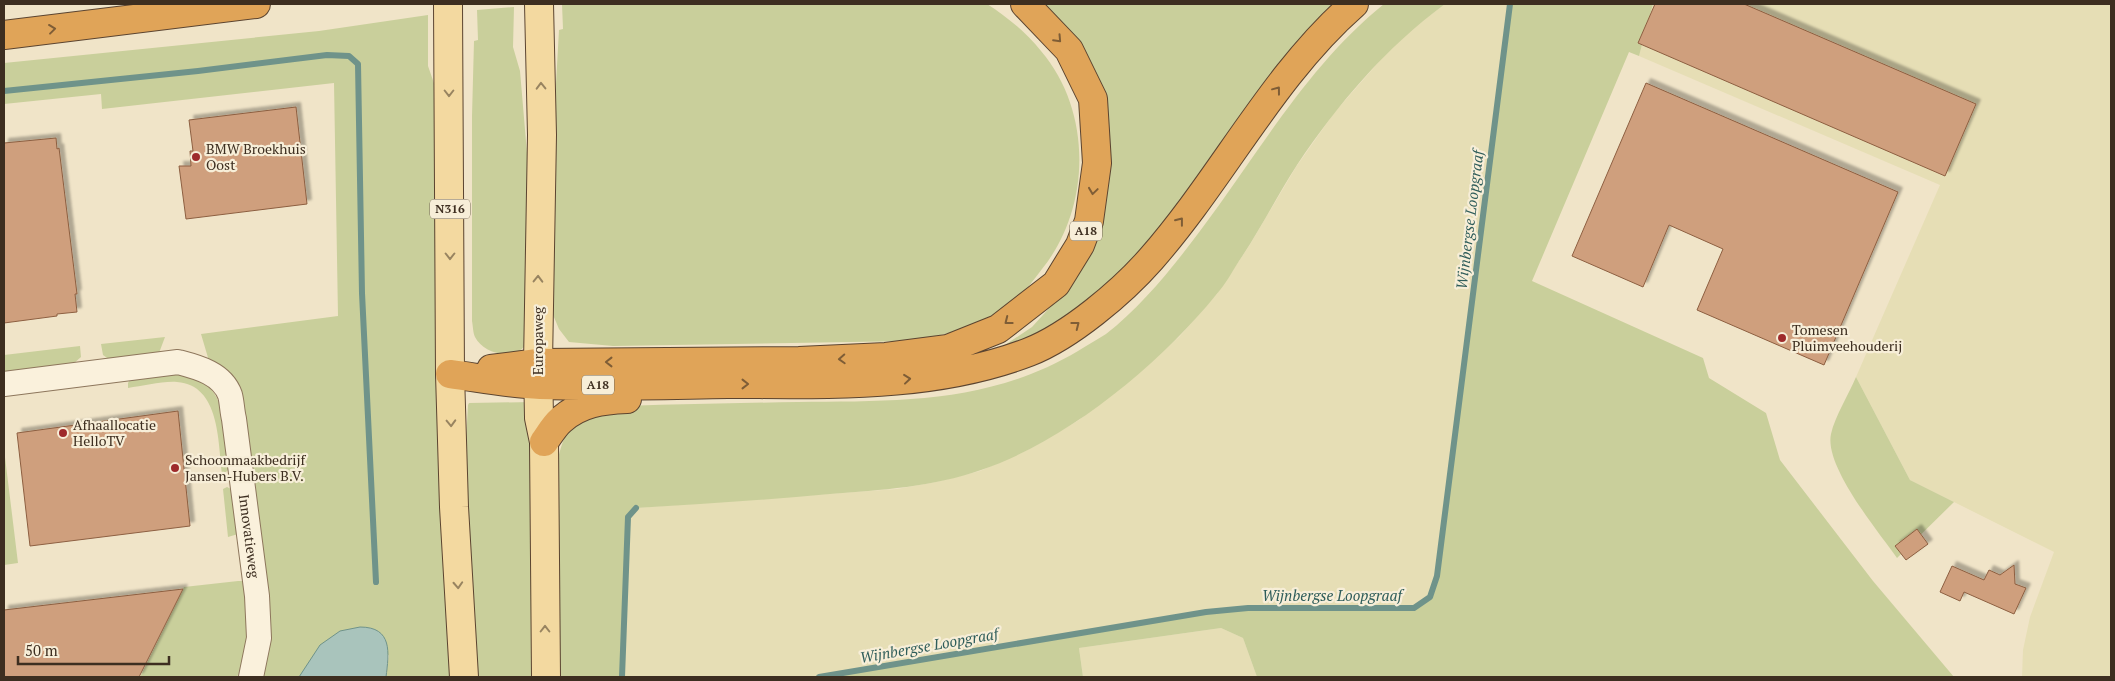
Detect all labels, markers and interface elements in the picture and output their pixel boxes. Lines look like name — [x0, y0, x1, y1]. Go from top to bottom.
one-way arrow — [48, 24, 56, 35]
one-way arrow — [1052, 33, 1061, 42]
one-way arrow — [536, 82, 546, 90]
one-way arrow — [1271, 86, 1280, 96]
one-way arrow — [444, 90, 454, 97]
place label: BMW Broekhuis Oost — [206, 139, 306, 174]
water label: Wijnbergse Loopgraaf — [1451, 147, 1488, 291]
marker: BMW Broekhuis Oost — [190, 151, 202, 163]
one-way arrow — [1089, 187, 1099, 196]
road number: N316 — [430, 200, 470, 218]
one-way arrow — [1175, 218, 1183, 227]
road number: A18 — [1070, 222, 1102, 240]
one-way arrow — [445, 252, 455, 260]
one-way arrow — [533, 275, 543, 283]
street label: Europaweg — [528, 306, 547, 375]
one-way arrow — [1005, 316, 1014, 324]
place label: Tomesen Pluimveehouderij — [1792, 320, 1902, 355]
one-way arrow — [1070, 322, 1079, 330]
marker: Tomesen Pluimveehouderij — [1776, 332, 1788, 344]
one-way arrow — [838, 353, 846, 364]
one-way arrow — [605, 357, 613, 367]
one-way arrow — [903, 374, 911, 385]
road number: A18 — [582, 376, 614, 394]
one-way arrow — [742, 379, 749, 389]
place label: Afhaallocatie HelloTV — [73, 415, 156, 450]
one-way arrow — [446, 419, 457, 427]
marker: Afhaallocatie HelloTV — [57, 427, 69, 439]
place label: Schoonmaakbedrijf Jansen-Hubers B.V. — [185, 450, 307, 485]
marker: Schoonmaakbedrijf Jansen-Hubers B.V. — [169, 462, 181, 474]
street label: Innovatieweg — [235, 493, 265, 580]
one-way arrow — [453, 582, 464, 590]
water label: Wijnbergse Loopgraaf — [1262, 585, 1405, 605]
water label: Wijnbergse Loopgraaf — [858, 623, 1002, 667]
one-way arrow — [540, 624, 550, 632]
scale bar — [18, 634, 169, 666]
text: 50 m — [25, 640, 58, 660]

